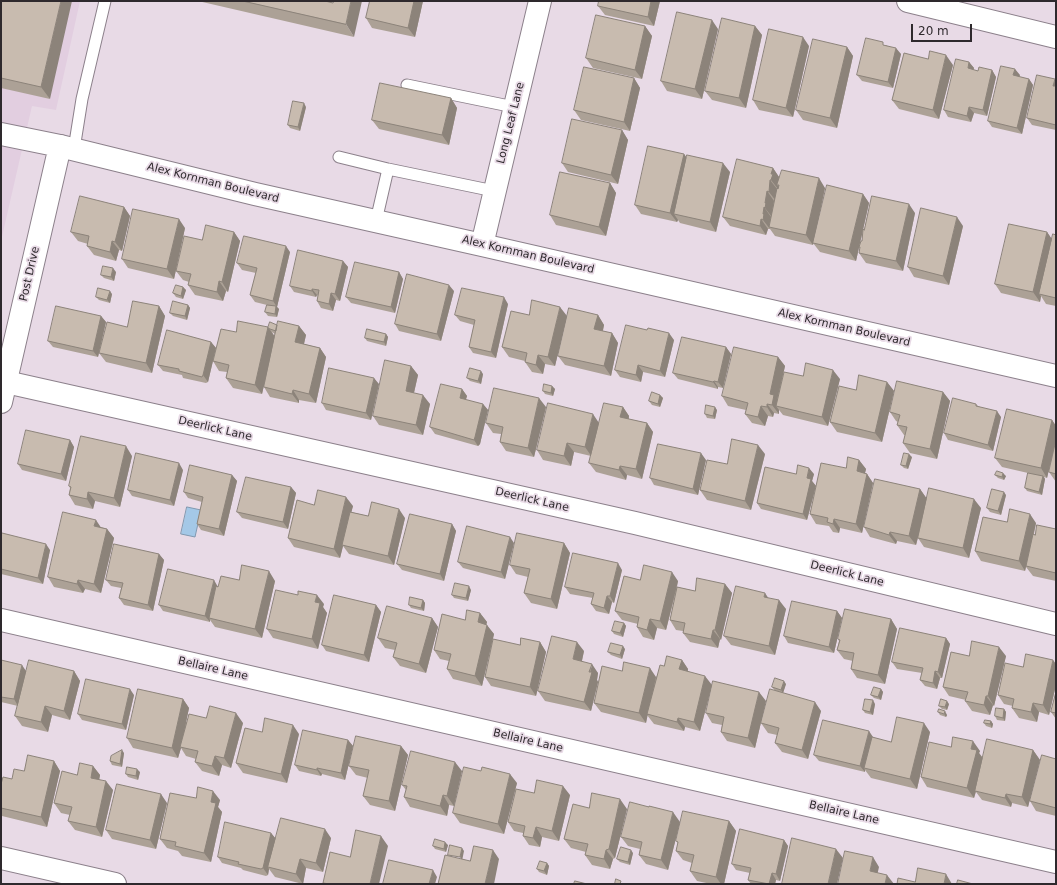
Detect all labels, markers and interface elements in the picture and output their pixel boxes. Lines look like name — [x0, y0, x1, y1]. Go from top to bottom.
scale bar — [913, 16, 974, 42]
text: 20 m — [918, 24, 949, 38]
street label: Long Leaf Lane — [494, 81, 528, 165]
street label: Alex Kornman Boulevard — [146, 160, 280, 206]
street label: Alex Kornman Boulevard — [461, 233, 595, 277]
street label: Post Drive — [17, 245, 43, 303]
street label: Alex Kornman Boulevard — [777, 306, 911, 350]
street label: Deerlick Lane — [177, 414, 253, 444]
street label: Deerlick Lane — [494, 485, 570, 515]
street label: Deerlick Lane — [809, 559, 885, 589]
street label: Bellaire Lane — [177, 655, 249, 683]
street label: Bellaire Lane — [492, 727, 564, 755]
street label: Bellaire Lane — [808, 799, 880, 827]

